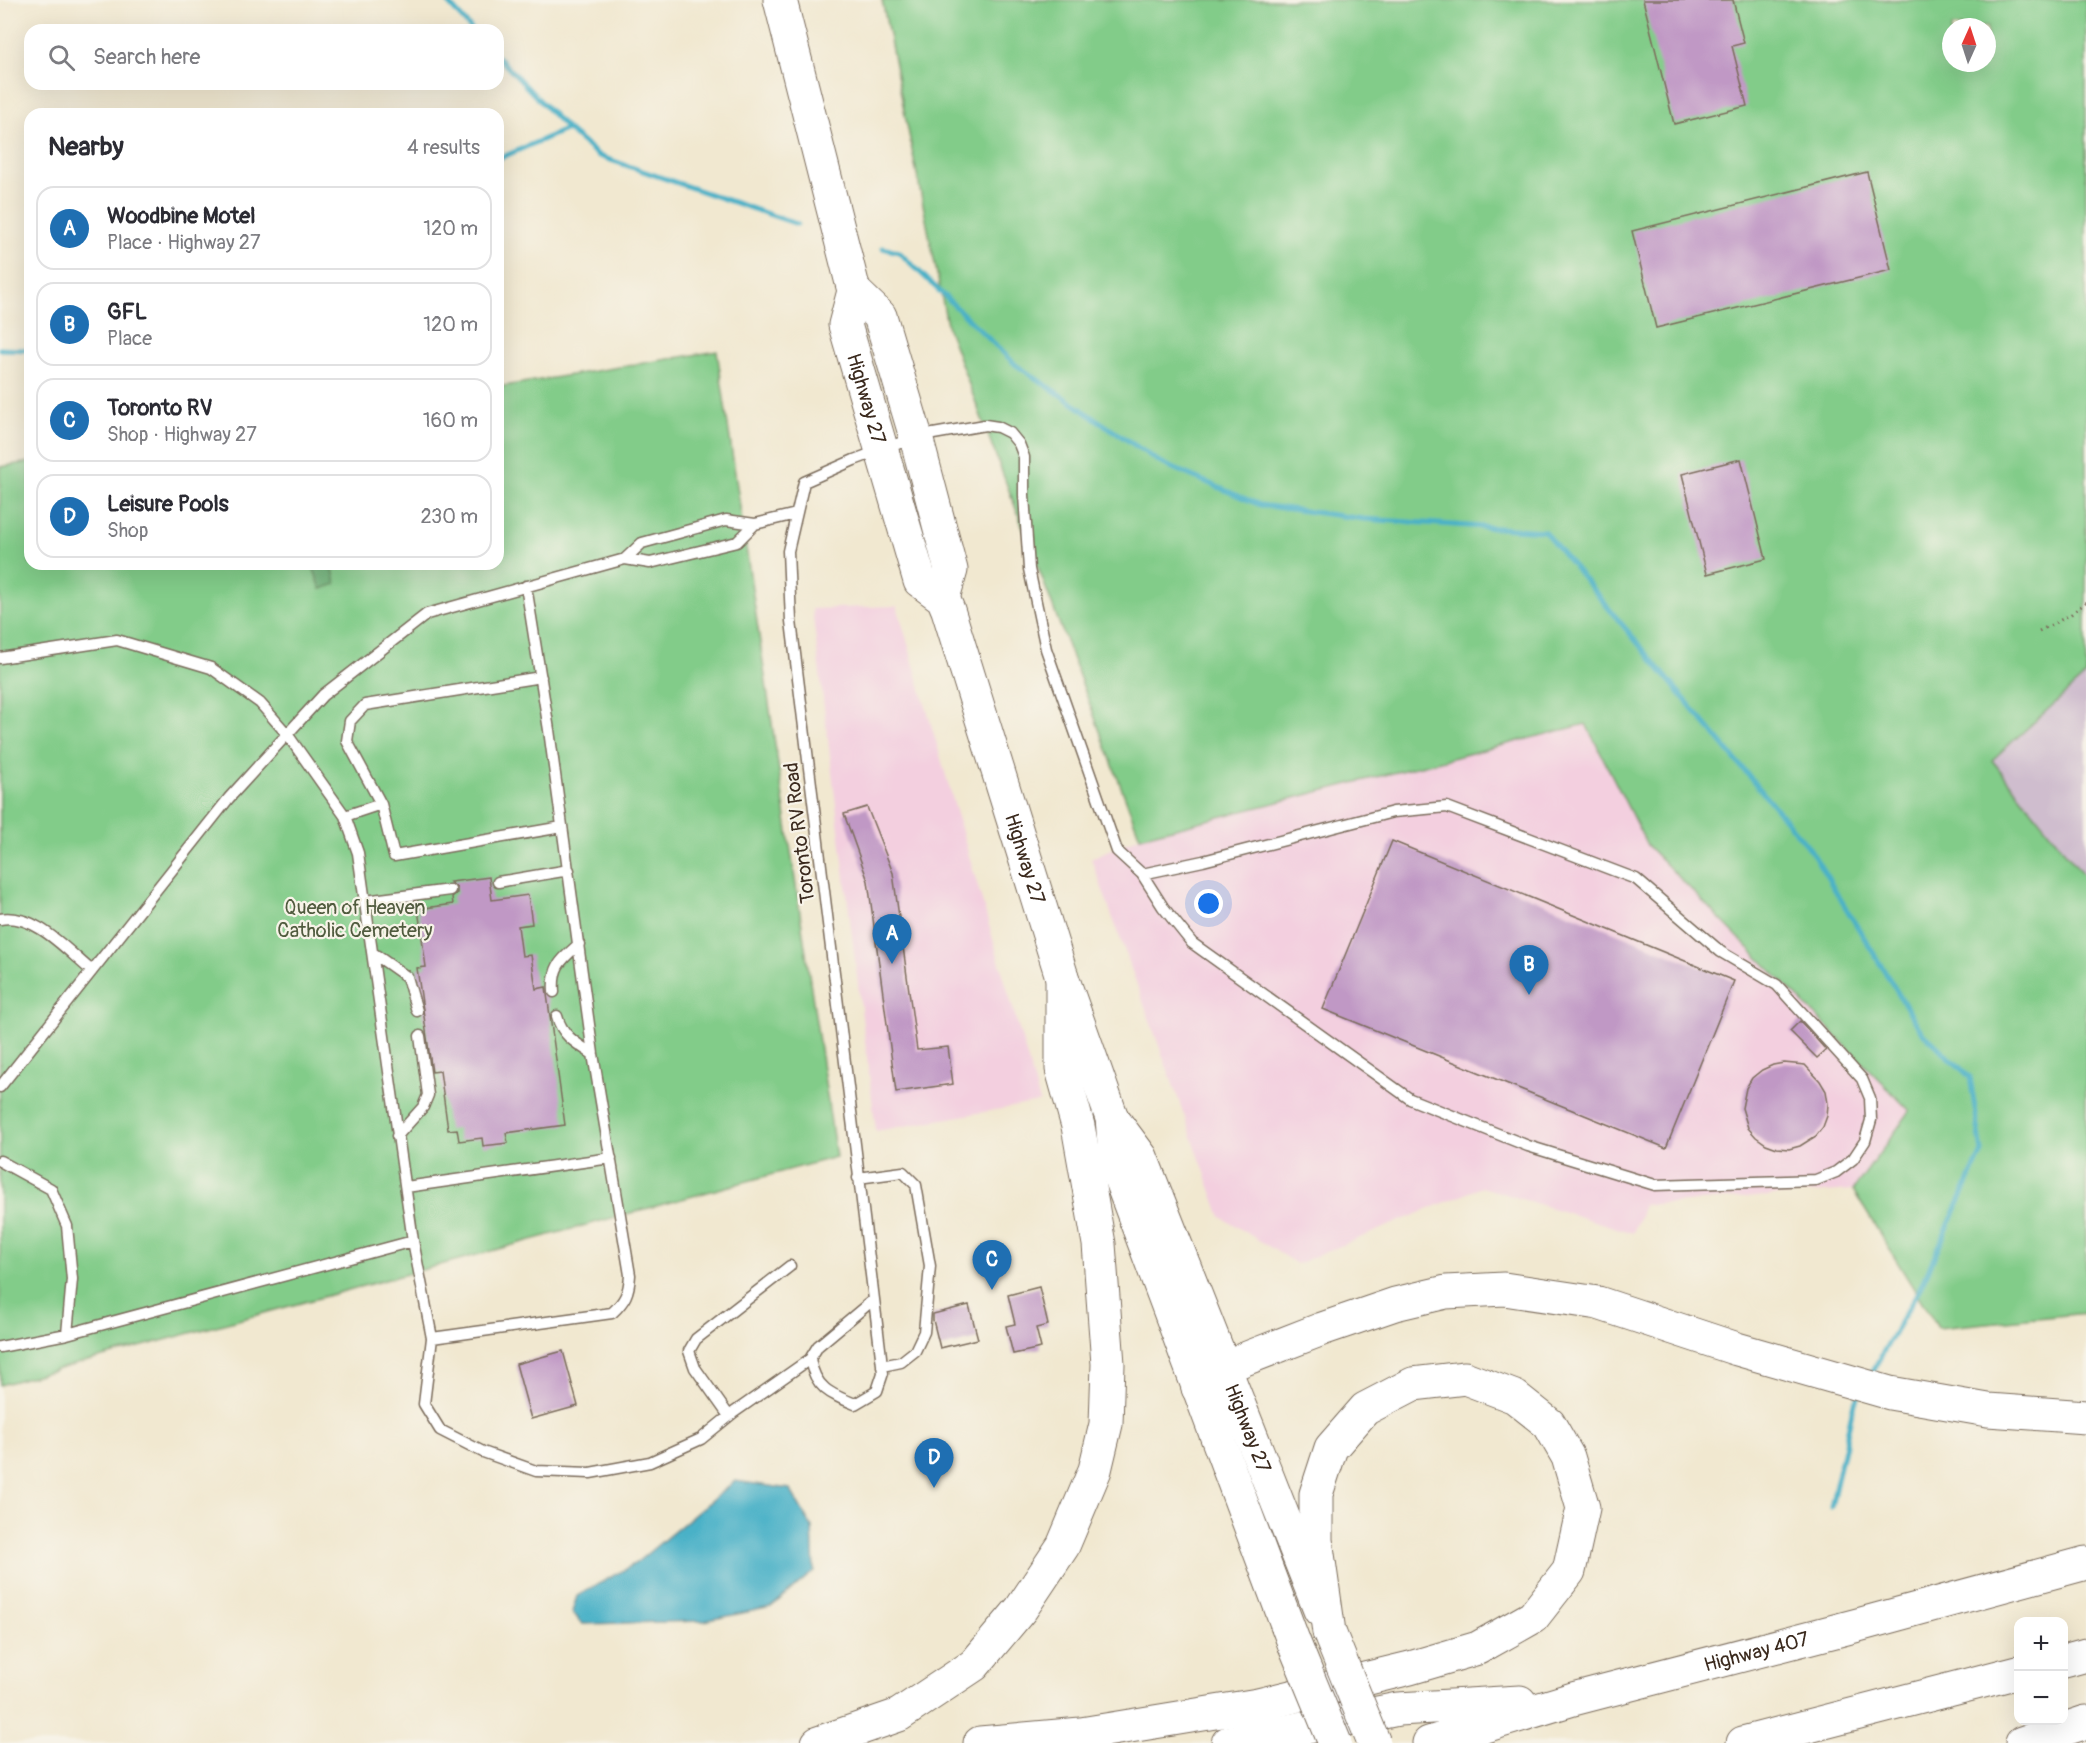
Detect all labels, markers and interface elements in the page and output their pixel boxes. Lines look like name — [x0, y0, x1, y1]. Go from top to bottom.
north arrow — [1942, 18, 1996, 72]
search box — [24, 24, 504, 90]
icon: search — [45, 41, 78, 74]
text: Search here — [93, 43, 200, 71]
text: Nearby — [48, 131, 124, 163]
text: 4 results — [407, 135, 480, 160]
text: Woodbine Motel — [107, 202, 255, 230]
text: A — [63, 216, 76, 241]
text: 120 m — [423, 216, 478, 241]
text: Place · Highway 27 — [107, 230, 261, 255]
text: GFL — [107, 298, 147, 326]
text: B — [64, 312, 75, 337]
text: 120 m — [423, 312, 478, 337]
text: Place — [107, 326, 152, 351]
street label: Highway 27 — [841, 350, 891, 447]
text: Toronto RV — [107, 394, 213, 422]
text: C — [63, 408, 76, 433]
text: 160 m — [423, 408, 478, 433]
text: Shop · Highway 27 — [107, 422, 257, 447]
text: Leisure Pools — [107, 490, 229, 518]
text: D — [63, 504, 76, 529]
text: 230 m — [421, 504, 478, 529]
text: Shop — [107, 518, 148, 543]
street label: Toronto RV Road — [778, 761, 821, 905]
street label: Highway 27 — [999, 810, 1051, 907]
your location — [1194, 889, 1223, 918]
park label: Queen of Heaven Catholic Cemetery — [277, 895, 433, 943]
pin: A — [872, 914, 912, 964]
pin: B — [1510, 946, 1549, 995]
pin: C — [972, 1240, 1012, 1290]
street label: Highway 27 — [1219, 1380, 1277, 1477]
pin: D — [914, 1438, 954, 1488]
map controls — [2014, 1617, 2068, 1725]
button: + — [2014, 1617, 2068, 1671]
street label: Highway 407 — [1701, 1626, 1812, 1677]
button: − — [2014, 1671, 2068, 1725]

